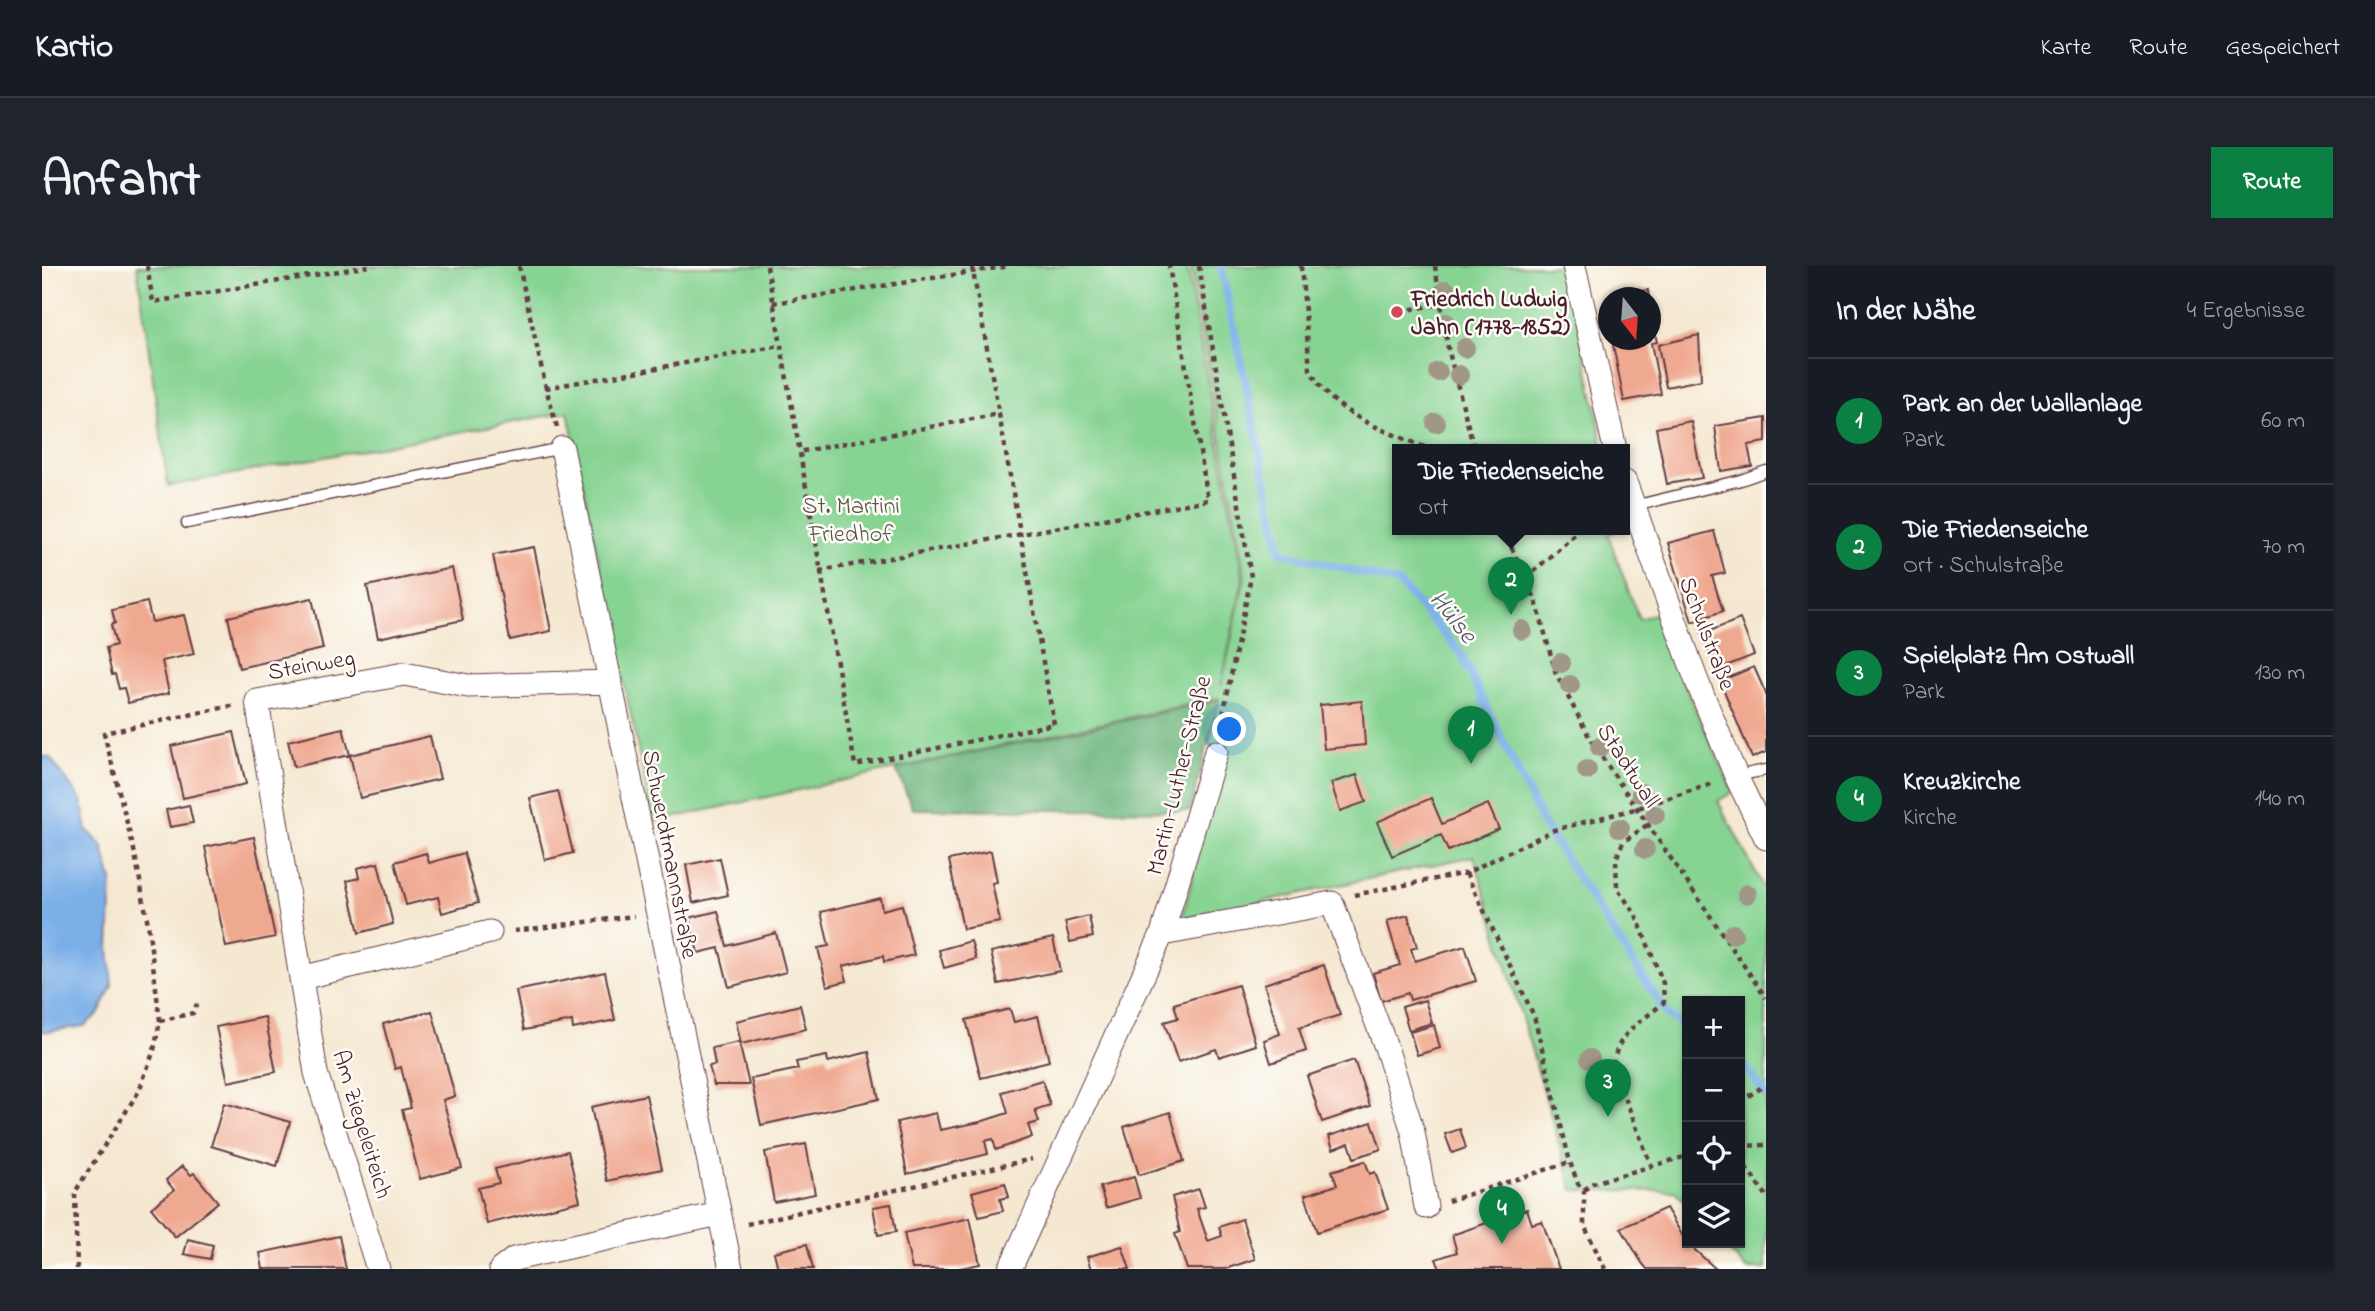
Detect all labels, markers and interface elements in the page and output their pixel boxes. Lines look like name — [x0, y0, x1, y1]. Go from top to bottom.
text: Kartio — [35, 24, 113, 72]
text: Karte — [2040, 31, 2091, 66]
text: Route — [2129, 31, 2188, 66]
text: Gespeichert — [2226, 31, 2340, 66]
text: Anfahrt — [42, 146, 200, 218]
button: Route — [2211, 147, 2333, 218]
place label: Friedrich Ludwig Jahn (1778-1852) — [1410, 283, 1570, 346]
north arrow — [1598, 287, 1661, 350]
text: In der Nähe — [1836, 290, 1976, 334]
text: 4 Ergebnisse — [2187, 295, 2305, 328]
marker: Friedrich Ludwig Jahn (1778-1852) — [1389, 304, 1405, 320]
text: Park an der Wallanlage — [1903, 386, 2142, 424]
text: 1 — [1855, 405, 1863, 438]
text: 60 m — [2261, 405, 2305, 438]
text: Park — [1903, 424, 1945, 457]
popup — [1392, 444, 1630, 535]
text: Die Friedenseiche — [1418, 454, 1604, 492]
park label: St. Martini Friedhof — [802, 490, 900, 553]
text: Ort — [1418, 492, 1448, 525]
text: Die Friedenseiche — [1903, 512, 2088, 550]
text: 2 — [1853, 531, 1865, 564]
text: 70 m — [2262, 531, 2305, 564]
text: Ort · Schulstraße — [1903, 550, 2064, 583]
pin: 2 — [1488, 557, 1534, 615]
street label: Schulstraße — [1668, 572, 1743, 696]
water label: Hülse — [1418, 583, 1486, 654]
text: Spielplatz Am Ostwall — [1903, 638, 2134, 676]
street label: Steinweg — [265, 642, 358, 691]
text: 3 — [1854, 657, 1864, 690]
text: 130 m — [2255, 657, 2305, 690]
street label: Martin-Luther-Straße — [1139, 672, 1222, 879]
text: Park — [1903, 676, 1945, 709]
pin: 1 — [1448, 706, 1494, 764]
your location — [1212, 712, 1246, 746]
street label: Stadtwall — [1586, 717, 1667, 816]
street label: Schwerdtmannstraße — [631, 747, 706, 962]
text: Kreuzkirche — [1903, 764, 2021, 802]
text: 4 — [1854, 783, 1864, 816]
text: 140 m — [2255, 783, 2305, 816]
text: Kirche — [1903, 802, 1957, 835]
map controls — [1682, 996, 1745, 1248]
button: + — [1682, 996, 1745, 1059]
street label: Am Ziegeleiteich — [321, 1046, 400, 1203]
pin: 3 — [1585, 1059, 1631, 1117]
button: − — [1682, 1059, 1745, 1122]
button: locate — [1682, 1122, 1745, 1185]
button: layers — [1682, 1185, 1745, 1248]
pin: 4 — [1479, 1186, 1525, 1244]

